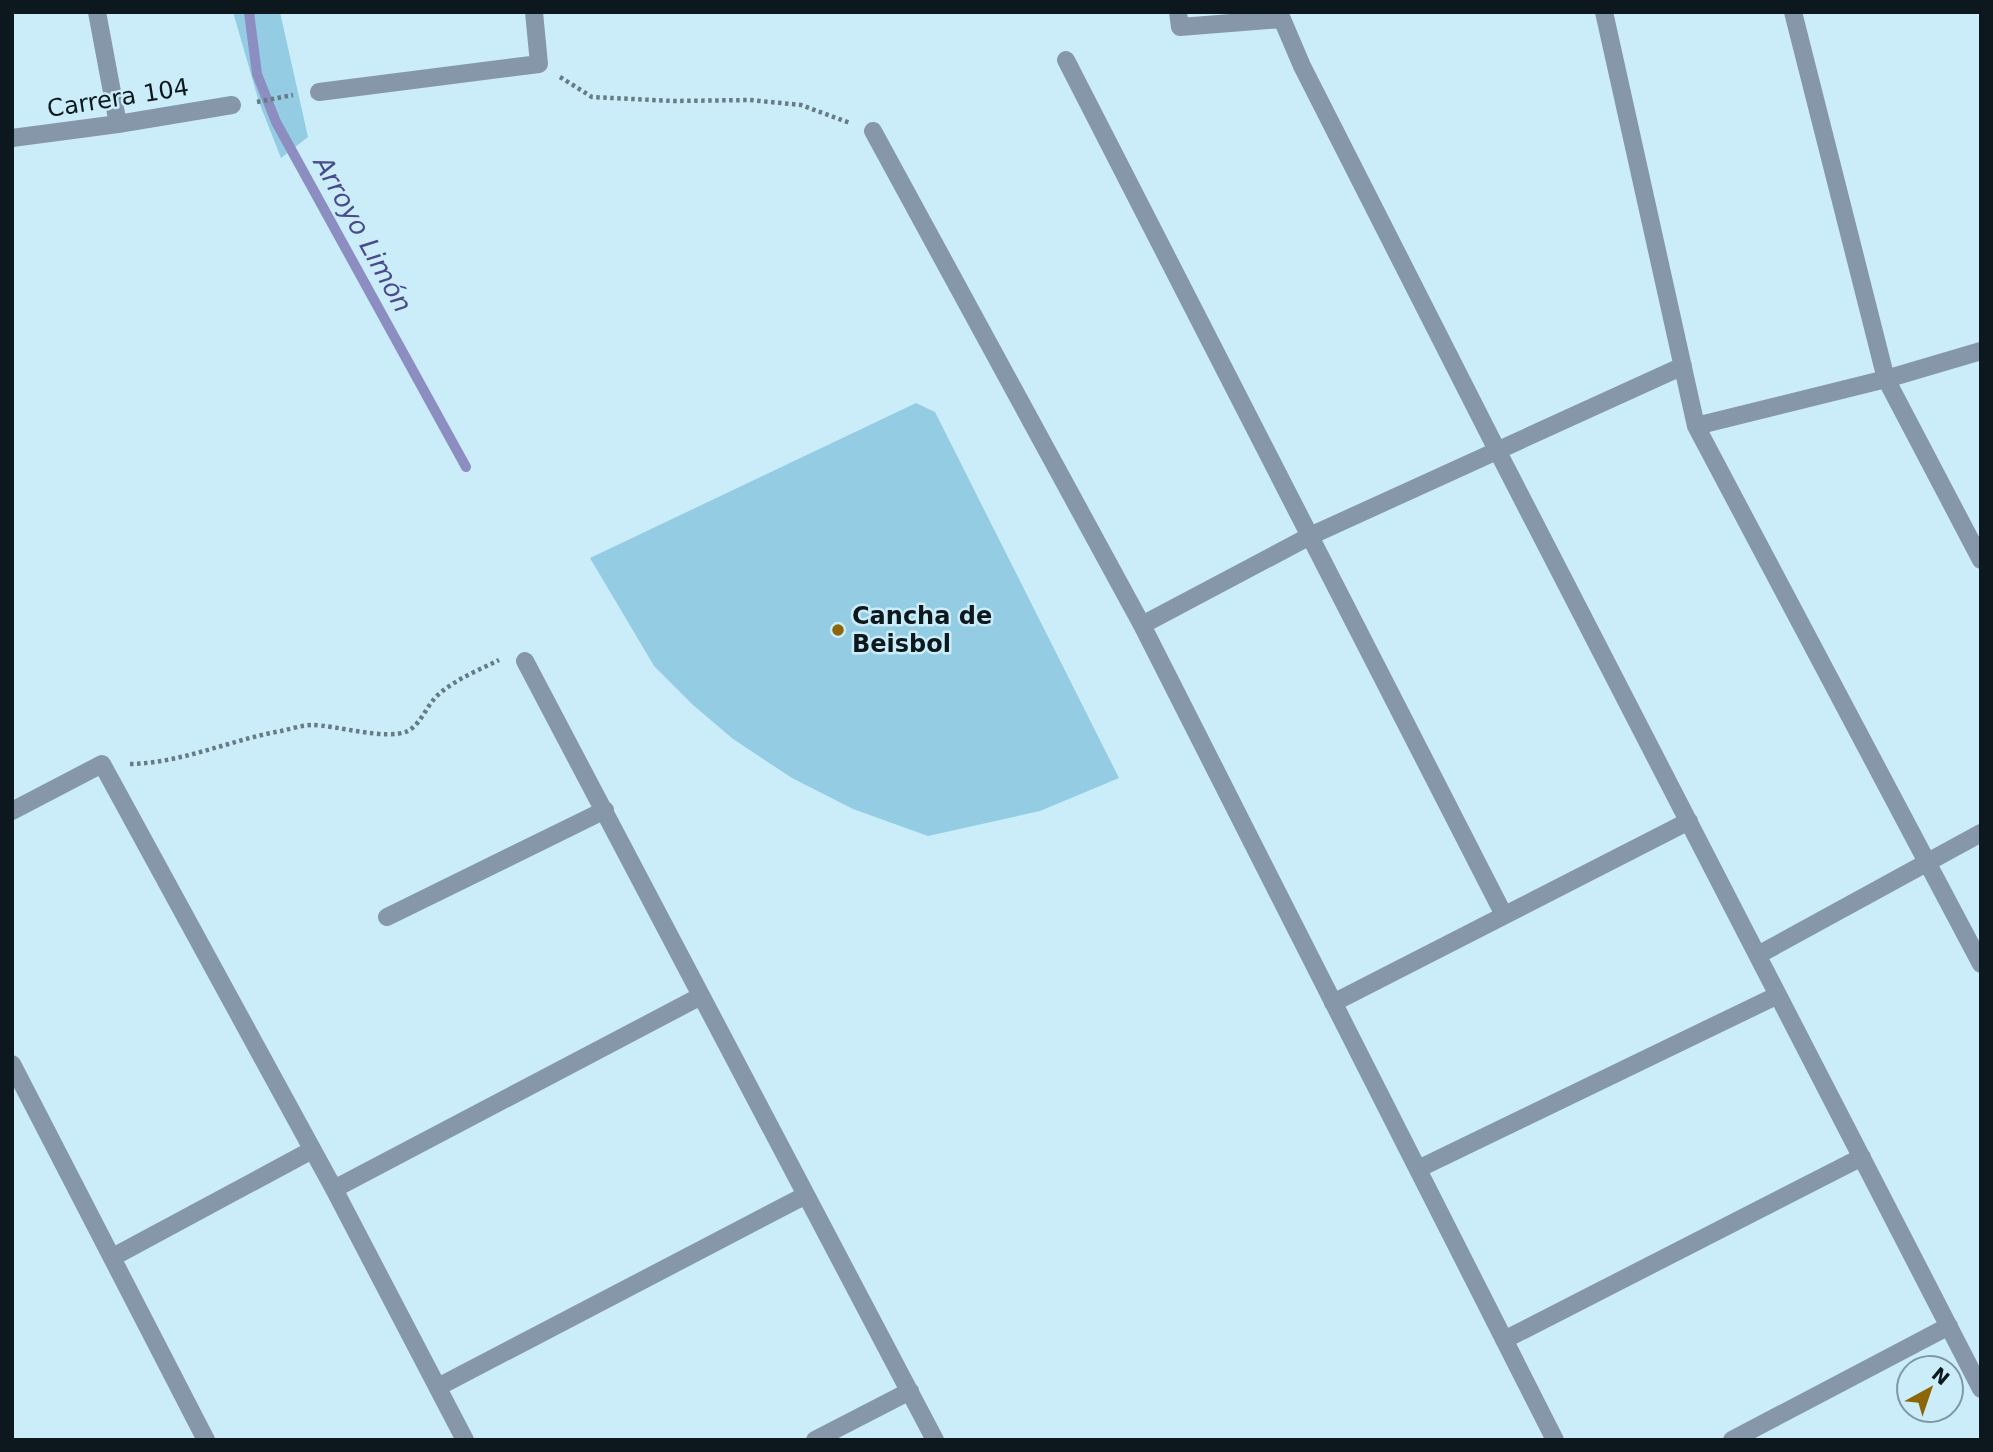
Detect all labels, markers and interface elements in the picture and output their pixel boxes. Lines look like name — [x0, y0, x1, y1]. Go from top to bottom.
street label: Carrera 104 — [45, 73, 191, 123]
water label: Arroyo Limón — [307, 149, 418, 317]
place label: Cancha de Beisbol — [852, 602, 992, 658]
marker: Cancha de Beisbol — [830, 622, 846, 638]
north arrow — [1895, 1354, 1965, 1424]
text: N — [1928, 1362, 1954, 1390]

